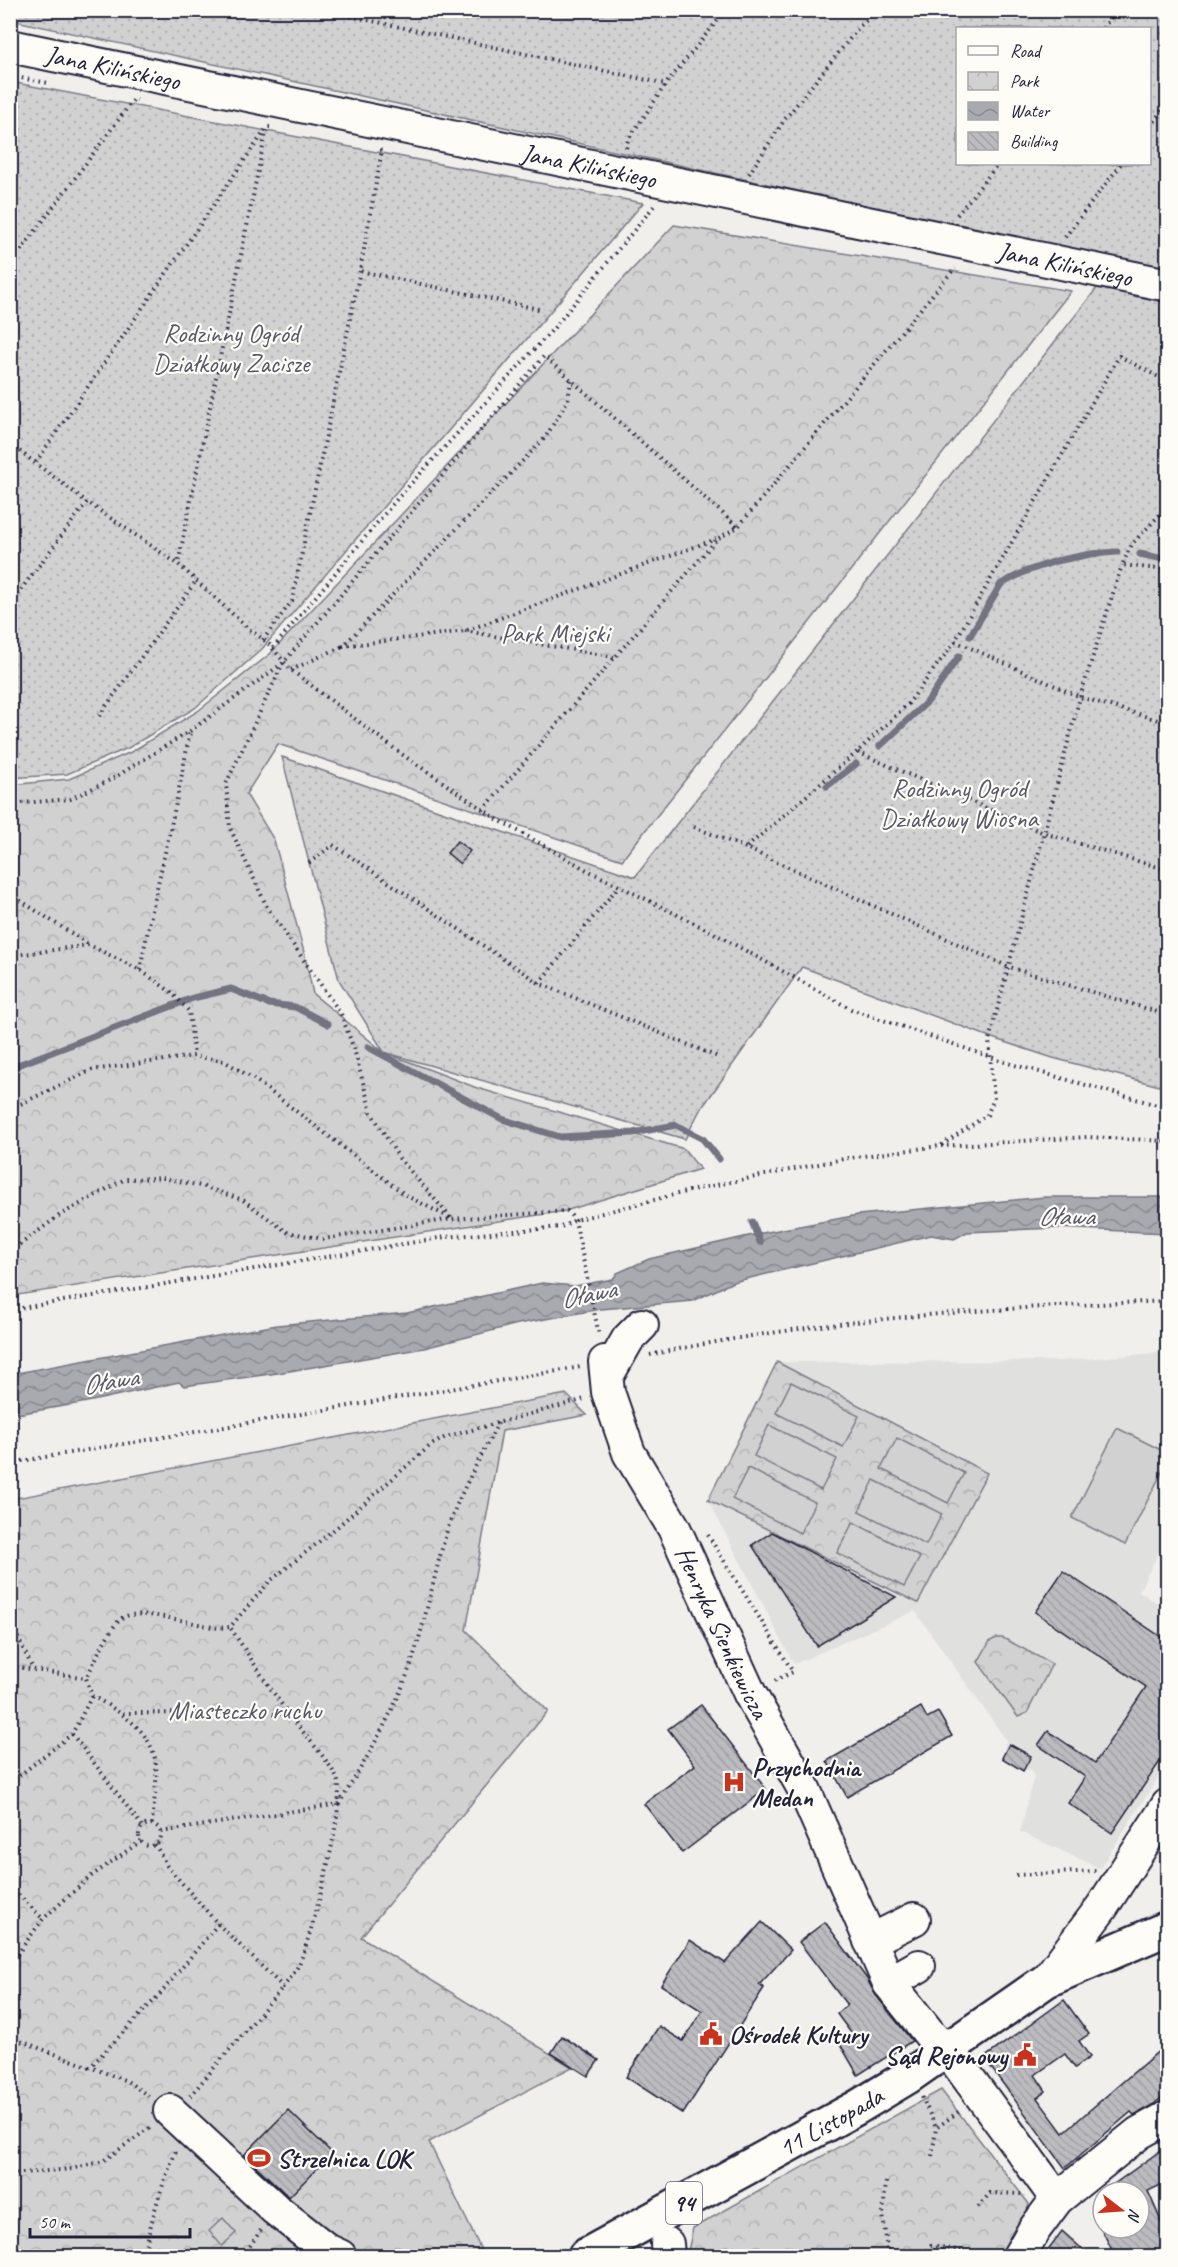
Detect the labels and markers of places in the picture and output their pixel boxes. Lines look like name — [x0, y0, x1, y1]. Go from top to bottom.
place label: Przychodnia Medan — [752, 1751, 862, 1814]
hospital icon: Przychodnia Medan — [721, 1769, 747, 1795]
place label: Ośrodek Kultury — [729, 2018, 870, 2051]
public building icon: Ośrodek Kultury — [698, 2021, 724, 2047]
place label: Sąd Rejonowy — [885, 2039, 1009, 2072]
public building icon: Sąd Rejonowy — [1012, 2042, 1038, 2068]
place label: Strzelnica LOK — [277, 2142, 415, 2175]
sports icon: Strzelnica LOK — [246, 2145, 272, 2171]

